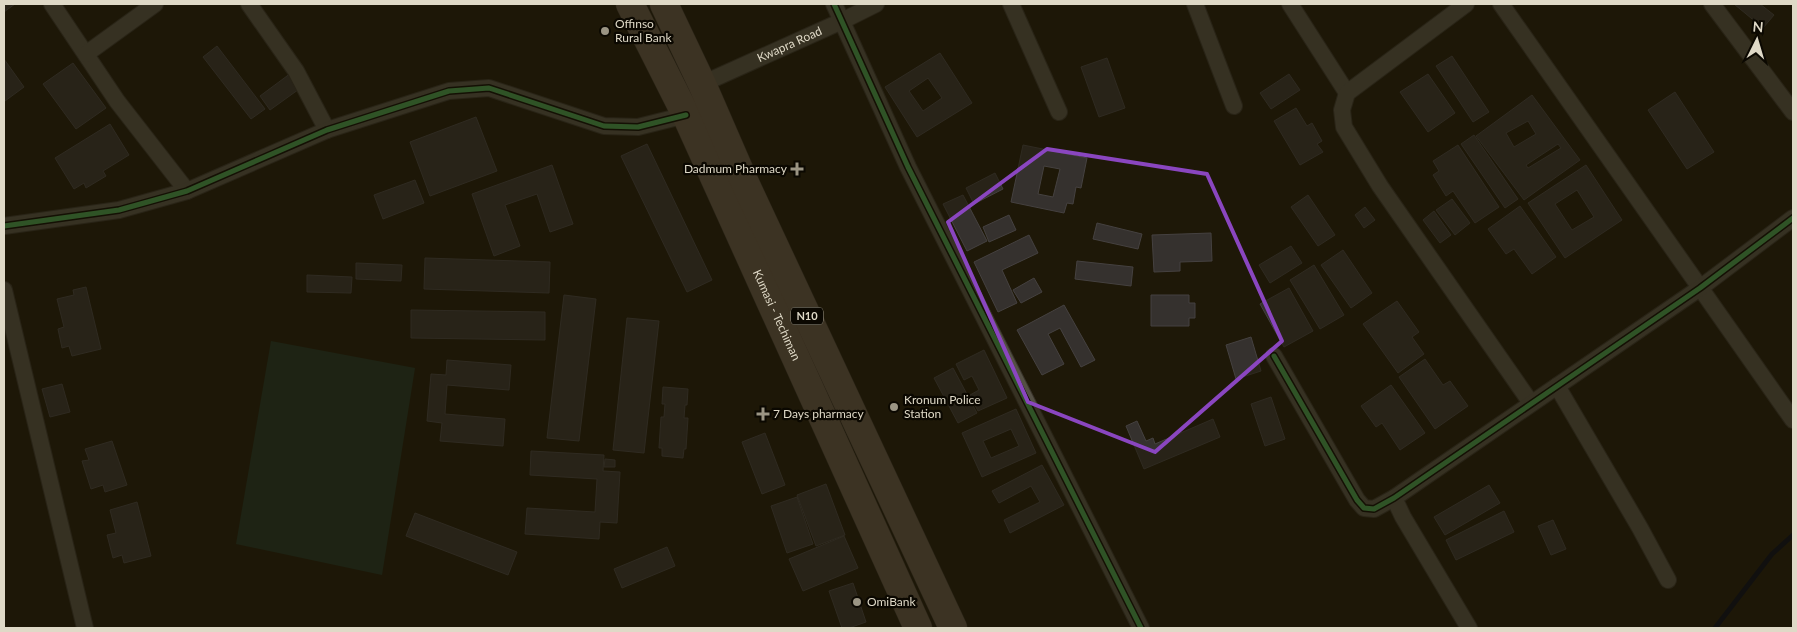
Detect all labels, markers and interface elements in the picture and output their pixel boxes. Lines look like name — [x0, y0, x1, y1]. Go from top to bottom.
north arrow — [1732, 15, 1782, 65]
place label: Offinso Rural Bank — [615, 16, 672, 45]
text: N — [1752, 18, 1764, 35]
street label: Kwapra Road — [755, 23, 824, 65]
marker: Offinso Rural Bank — [599, 25, 611, 37]
place label: Dadmum Pharmacy — [684, 161, 788, 176]
marker: Dadmum Pharmacy — [791, 163, 803, 175]
street label: Kumasi - Techiman — [750, 267, 804, 363]
road number: N10 — [791, 308, 823, 324]
place label: Kronum Police Station — [904, 392, 981, 421]
marker: Kronum Police Station — [888, 401, 900, 413]
place label: 7 Days pharmacy — [773, 406, 864, 421]
marker: 7 Days pharmacy — [757, 408, 769, 420]
place label: OmiBank — [867, 594, 916, 609]
marker: OmiBank — [851, 596, 863, 608]

